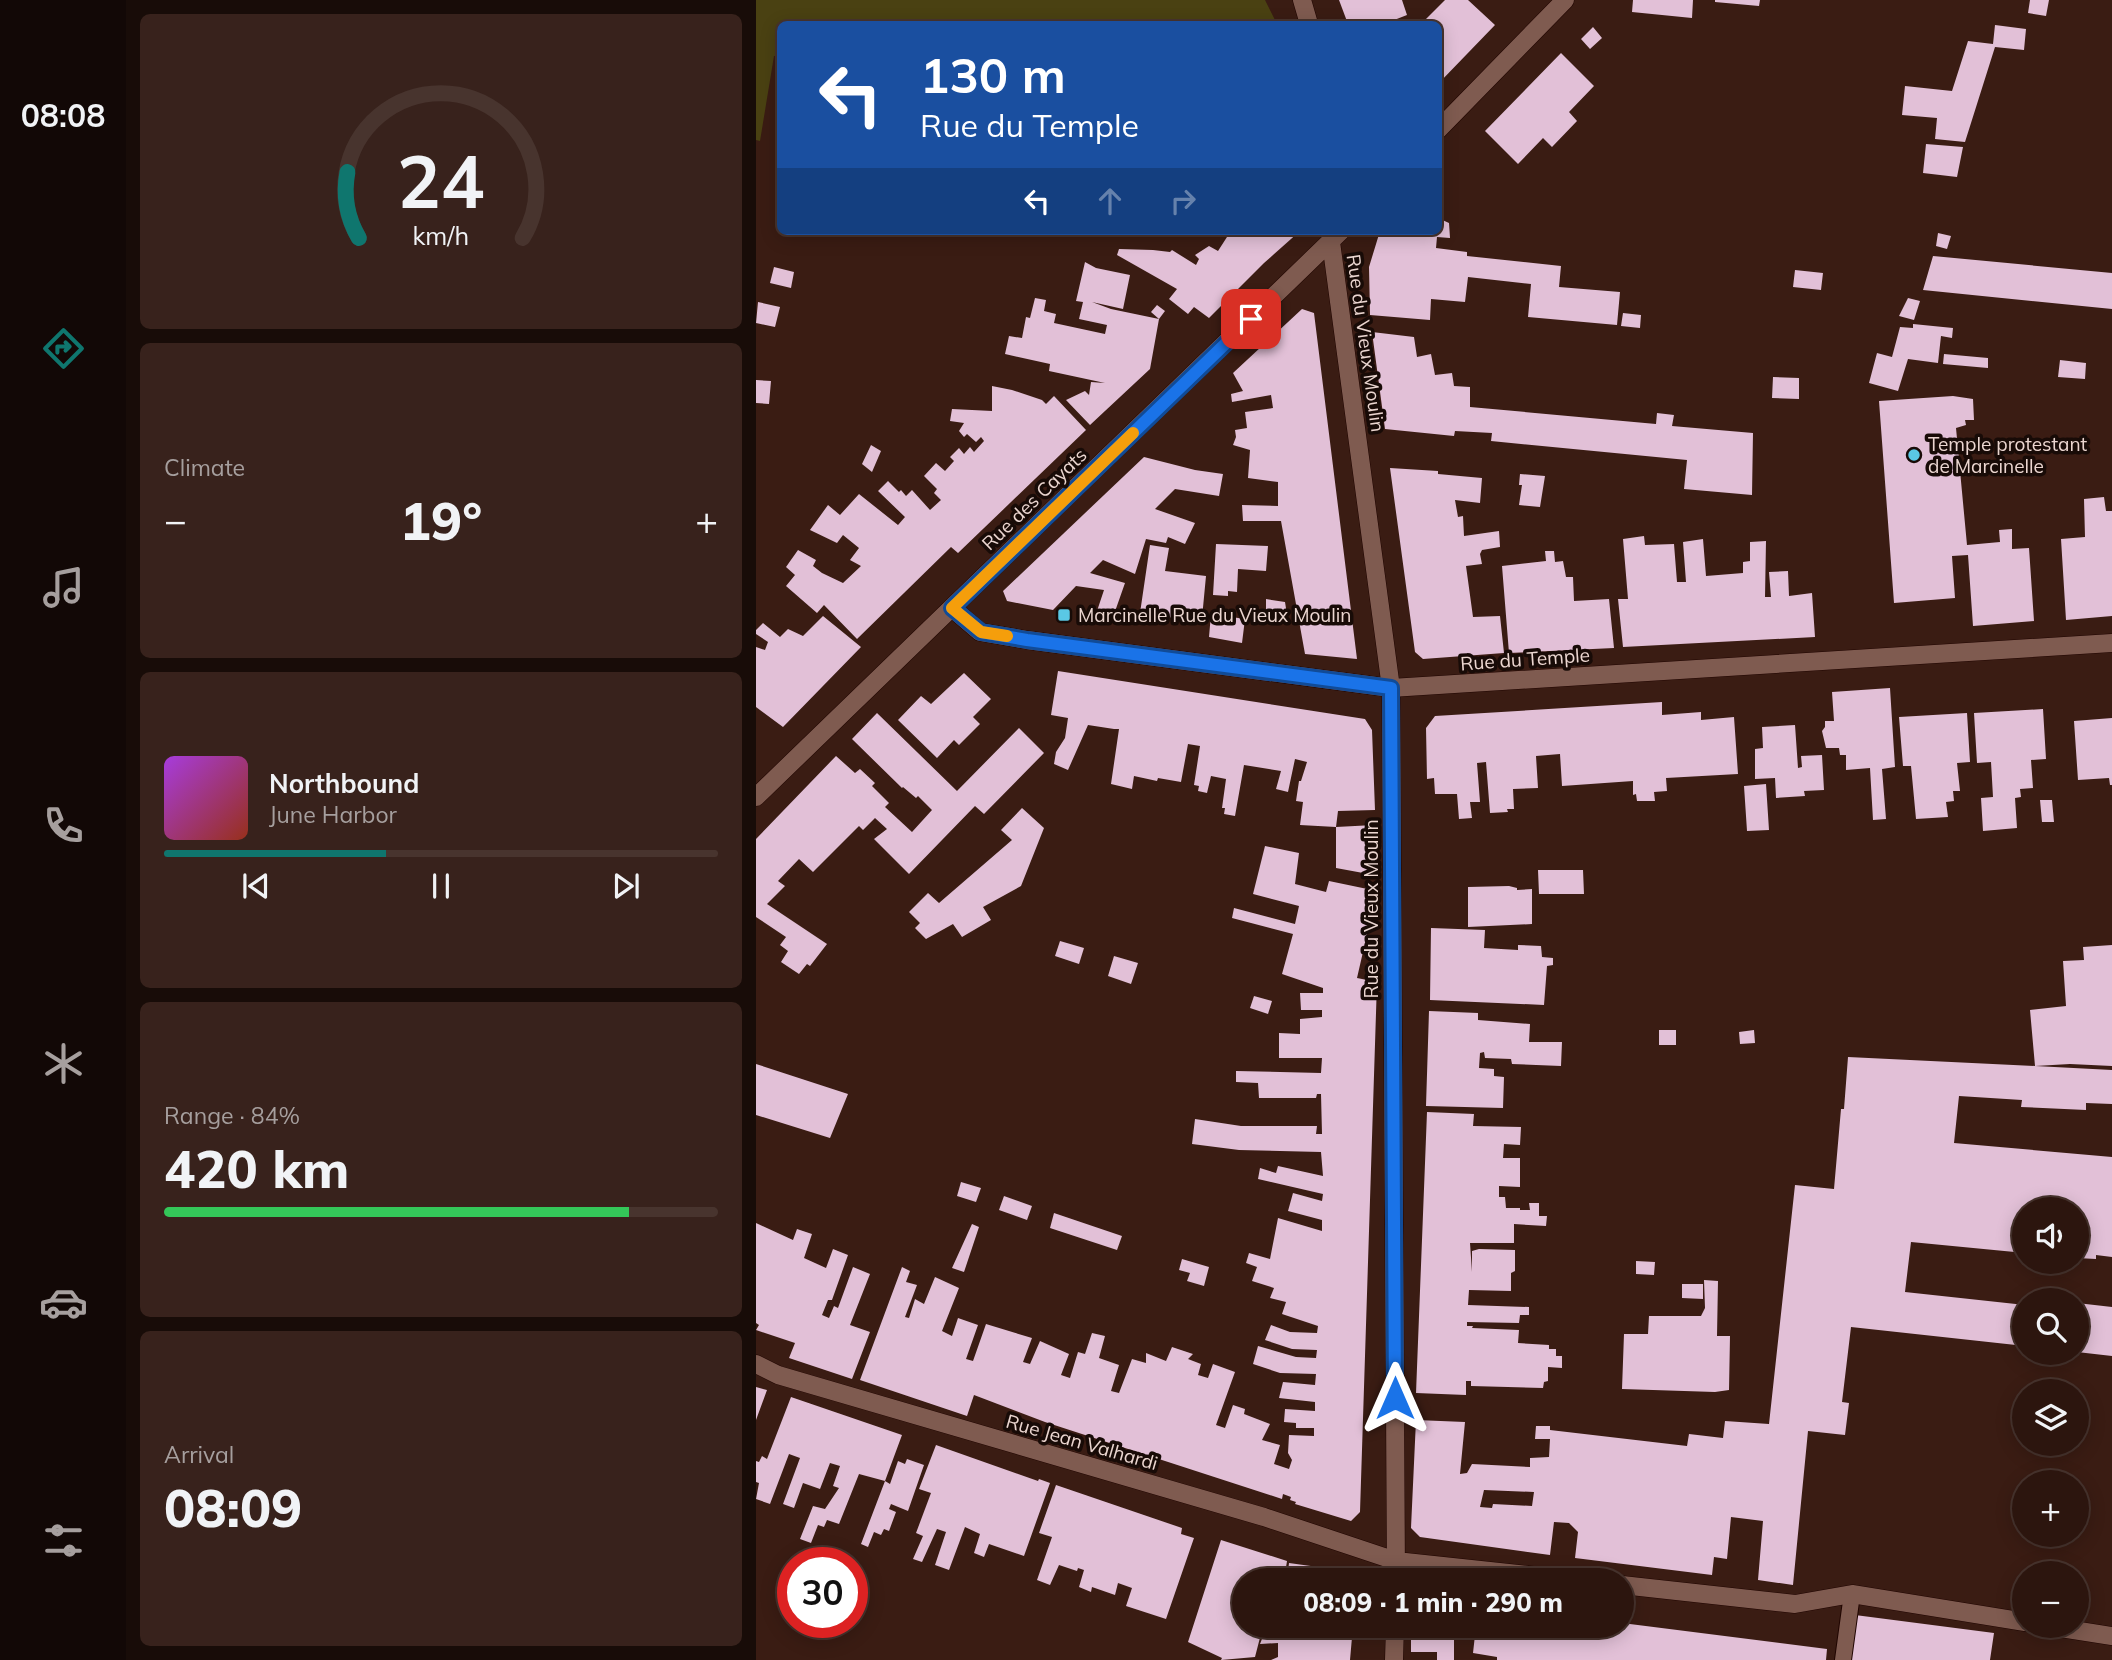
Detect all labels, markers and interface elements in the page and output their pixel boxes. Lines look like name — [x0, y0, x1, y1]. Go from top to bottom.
text: 130 m — [920, 44, 1066, 105]
icon: left — [805, 49, 896, 140]
text: 08:08 — [21, 95, 105, 135]
text: Rue du Temple — [920, 105, 1139, 145]
text: 24 — [397, 135, 485, 226]
icon: left — [1018, 182, 1056, 220]
icon: ahead — [1091, 182, 1129, 220]
icon: right — [1164, 182, 1202, 220]
text: km/h — [413, 219, 469, 250]
street label: Rue du Vieux Moulin — [1342, 253, 1390, 433]
pin — [1221, 289, 1281, 349]
icon: arrive — [1232, 300, 1270, 338]
icon: directions — [39, 324, 88, 373]
place label: Temple protestant de Marcinelle — [1928, 432, 2088, 478]
street label: Rue des Cayats — [976, 443, 1092, 555]
marker: Temple protestant de Marcinelle — [1906, 447, 1922, 463]
text: Climate — [164, 453, 245, 482]
text: 19° — [400, 488, 482, 553]
text: − — [164, 496, 187, 544]
text: + — [695, 496, 718, 544]
icon: music — [39, 563, 88, 612]
place label: Marcinelle Rue du Vieux Moulin — [1078, 603, 1351, 627]
marker: Marcinelle Rue du Vieux Moulin — [1056, 607, 1072, 623]
street label: Rue du Temple — [1459, 642, 1591, 676]
text: Northbound — [269, 767, 419, 800]
text: June Harbor — [269, 800, 397, 829]
icon: phone — [39, 801, 88, 850]
street label: Rue du Vieux Moulin — [1359, 819, 1383, 999]
icon: previous — [237, 867, 275, 905]
icon: pause — [422, 867, 460, 905]
icon: next — [607, 867, 645, 905]
icon: climate — [39, 1039, 88, 1088]
text: Range · 84% — [164, 1101, 300, 1130]
text: 420 km — [164, 1136, 349, 1201]
map controls — [2012, 1197, 2089, 1638]
button: sound — [2012, 1197, 2089, 1274]
icon: car — [39, 1278, 88, 1327]
button: search — [2012, 1288, 2089, 1365]
position arrow — [1358, 1361, 1432, 1435]
button: layers — [2012, 1379, 2089, 1456]
street label: Rue Jean Valhardi — [1003, 1409, 1161, 1475]
text: Arrival — [164, 1440, 234, 1469]
button: + — [2012, 1470, 2089, 1547]
text: 08:09 — [164, 1475, 302, 1540]
icon: filters — [39, 1516, 88, 1565]
speed limit sign: 30 — [777, 1547, 868, 1638]
button: − — [2012, 1561, 2089, 1638]
text: 08:09 · 1 min · 290 m — [1303, 1586, 1563, 1619]

